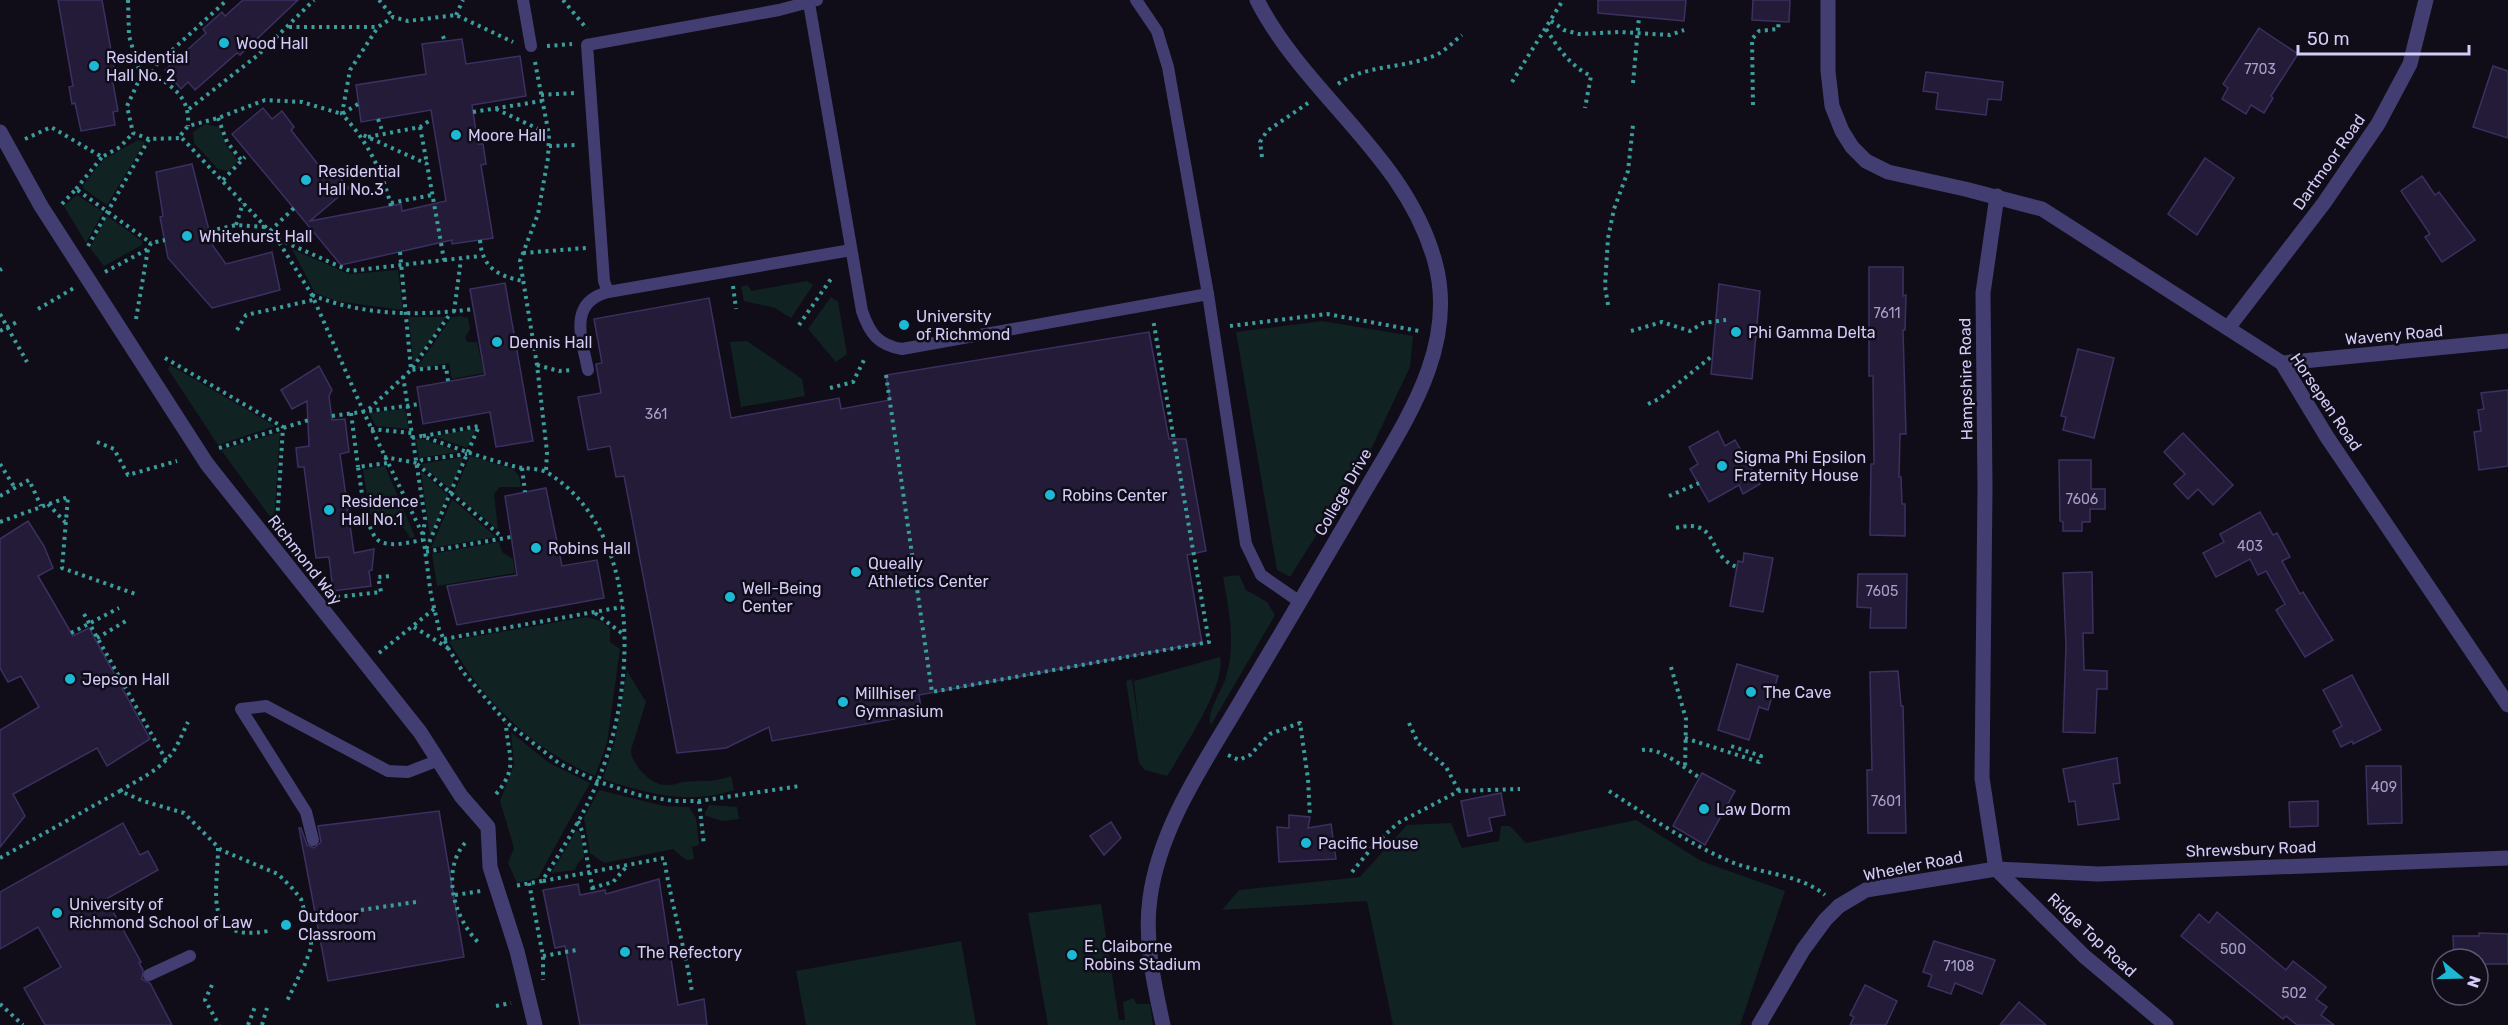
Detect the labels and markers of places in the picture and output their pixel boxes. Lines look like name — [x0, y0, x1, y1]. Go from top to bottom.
place label: Wood Hall — [236, 34, 308, 53]
marker: Wood Hall — [217, 36, 231, 50]
place label: Residential Hall No. 2 — [106, 48, 188, 85]
marker: Residential Hall No. 2 — [87, 59, 101, 73]
place label: Moore Hall — [468, 126, 546, 145]
marker: Moore Hall — [449, 128, 463, 142]
place label: Residential Hall No.3 — [318, 162, 400, 199]
marker: Residential Hall No.3 — [299, 173, 313, 187]
place label: Whitehurst Hall — [199, 227, 312, 246]
marker: Whitehurst Hall — [180, 229, 194, 243]
place label: University of Richmond — [916, 307, 1010, 344]
marker: University of Richmond — [897, 318, 911, 332]
place label: Phi Gamma Delta — [1748, 323, 1876, 342]
marker: Phi Gamma Delta — [1729, 325, 1743, 339]
place label: Dennis Hall — [509, 333, 592, 352]
marker: Dennis Hall — [490, 335, 504, 349]
place label: Sigma Phi Epsilon Fraternity House — [1734, 448, 1866, 485]
marker: Sigma Phi Epsilon Fraternity House — [1715, 459, 1729, 473]
place label: Robins Center — [1062, 486, 1167, 505]
marker: Robins Center — [1043, 488, 1057, 502]
place label: Residence Hall No.1 — [341, 492, 418, 529]
marker: Residence Hall No.1 — [322, 503, 336, 517]
place label: Robins Hall — [548, 539, 631, 558]
marker: Robins Hall — [529, 541, 543, 555]
place label: Queally Athletics Center — [868, 554, 989, 591]
marker: Queally Athletics Center — [849, 565, 863, 579]
place label: Well-Being Center — [742, 579, 822, 616]
marker: Well-Being Center — [723, 590, 737, 604]
place label: Jepson Hall — [82, 670, 170, 689]
marker: Jepson Hall — [63, 672, 77, 686]
place label: The Cave — [1763, 683, 1831, 702]
place label: Millhiser Gymnasium — [855, 684, 943, 721]
marker: The Cave — [1744, 685, 1758, 699]
marker: Millhiser Gymnasium — [836, 695, 850, 709]
place label: Law Dorm — [1716, 800, 1791, 819]
marker: Law Dorm — [1697, 802, 1711, 816]
place label: Pacific House — [1318, 834, 1419, 853]
marker: Pacific House — [1299, 836, 1313, 850]
place label: University of Richmond School of Law — [69, 895, 253, 932]
marker: University of Richmond School of Law — [50, 906, 64, 920]
place label: Outdoor Classroom — [298, 907, 376, 944]
marker: Outdoor Classroom — [279, 918, 293, 932]
place label: E. Claiborne Robins Stadium — [1084, 937, 1201, 974]
place label: The Refectory — [637, 943, 742, 962]
marker: The Refectory — [618, 945, 632, 959]
marker: E. Claiborne Robins Stadium — [1065, 948, 1079, 962]

